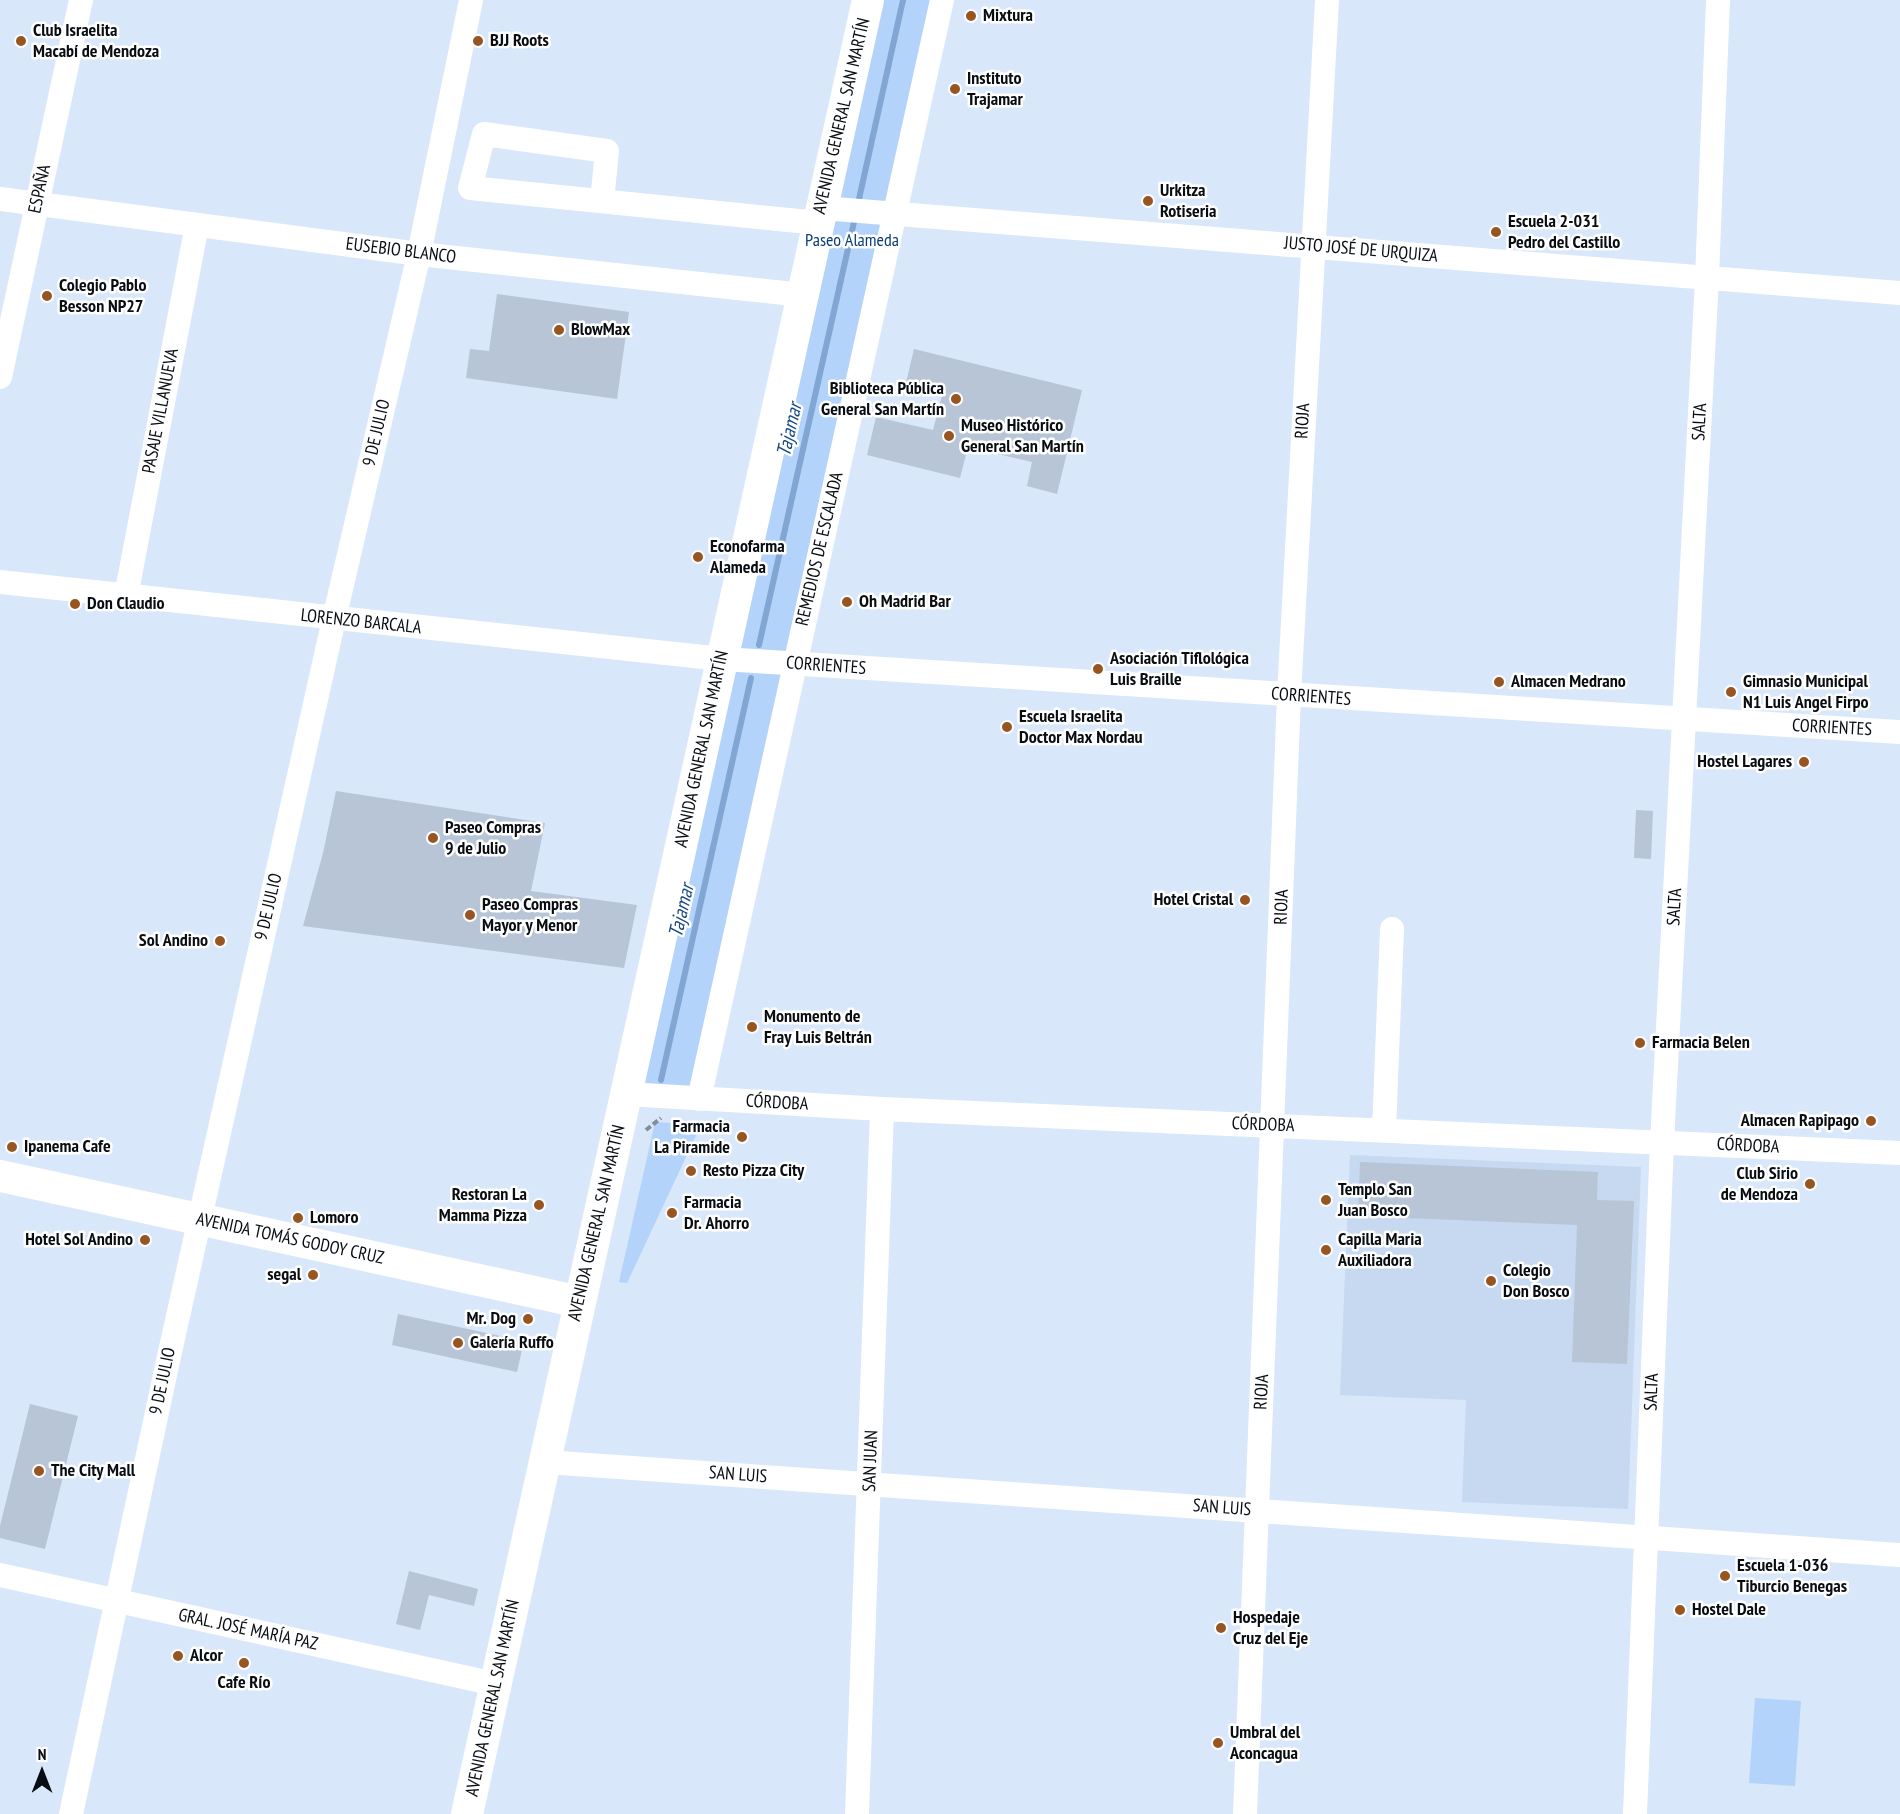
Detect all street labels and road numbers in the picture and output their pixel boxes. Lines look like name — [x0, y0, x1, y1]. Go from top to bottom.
street label: AVENIDA GENERAL SAN MARTÍN — [809, 16, 875, 216]
street label: ESPAÑA — [24, 163, 56, 215]
street label: JUSTO JOSÉ DE URQUIZA — [1283, 233, 1439, 267]
street label: EUSEBIO BLANCO — [345, 234, 457, 268]
street label: PASAJE VILLANUEVA — [138, 347, 184, 475]
street label: 9 DE JULIO — [359, 397, 395, 469]
street label: RIOJA — [1291, 403, 1315, 439]
street label: SALTA — [1688, 403, 1712, 441]
street label: REMEDIOS DE ESCALADA — [792, 470, 848, 628]
street label: LORENZO BARCALA — [300, 605, 422, 639]
street label: AVENIDA GENERAL SAN MARTÍN — [671, 649, 733, 849]
street label: CORRIENTES — [785, 652, 867, 680]
street label: CORRIENTES — [1270, 683, 1352, 711]
street label: CORRIENTES — [1791, 715, 1873, 741]
street label: 9 DE JULIO — [251, 871, 287, 943]
street label: SALTA — [1663, 888, 1687, 926]
street label: RIOJA — [1271, 889, 1293, 925]
street label: CÓRDOBA — [745, 1091, 809, 1115]
street label: CÓRDOBA — [1231, 1113, 1295, 1137]
street label: AVENIDA GENERAL SAN MARTÍN — [564, 1123, 630, 1323]
street label: CÓRDOBA — [1716, 1134, 1780, 1158]
street label: AVENIDA TOMÁS GODOY CRUZ — [194, 1209, 386, 1269]
street label: 9 DE JULIO — [145, 1345, 181, 1417]
street label: SALTA — [1641, 1373, 1663, 1411]
street label: RIOJA — [1250, 1374, 1274, 1410]
street label: SAN JUAN — [859, 1430, 883, 1492]
street label: SAN LUIS — [708, 1462, 768, 1488]
street label: SAN LUIS — [1192, 1495, 1252, 1521]
street label: AVENIDA GENERAL SAN MARTÍN — [462, 1598, 524, 1798]
street label: GRAL. JOSÉ MARÍA PAZ — [176, 1605, 320, 1655]

